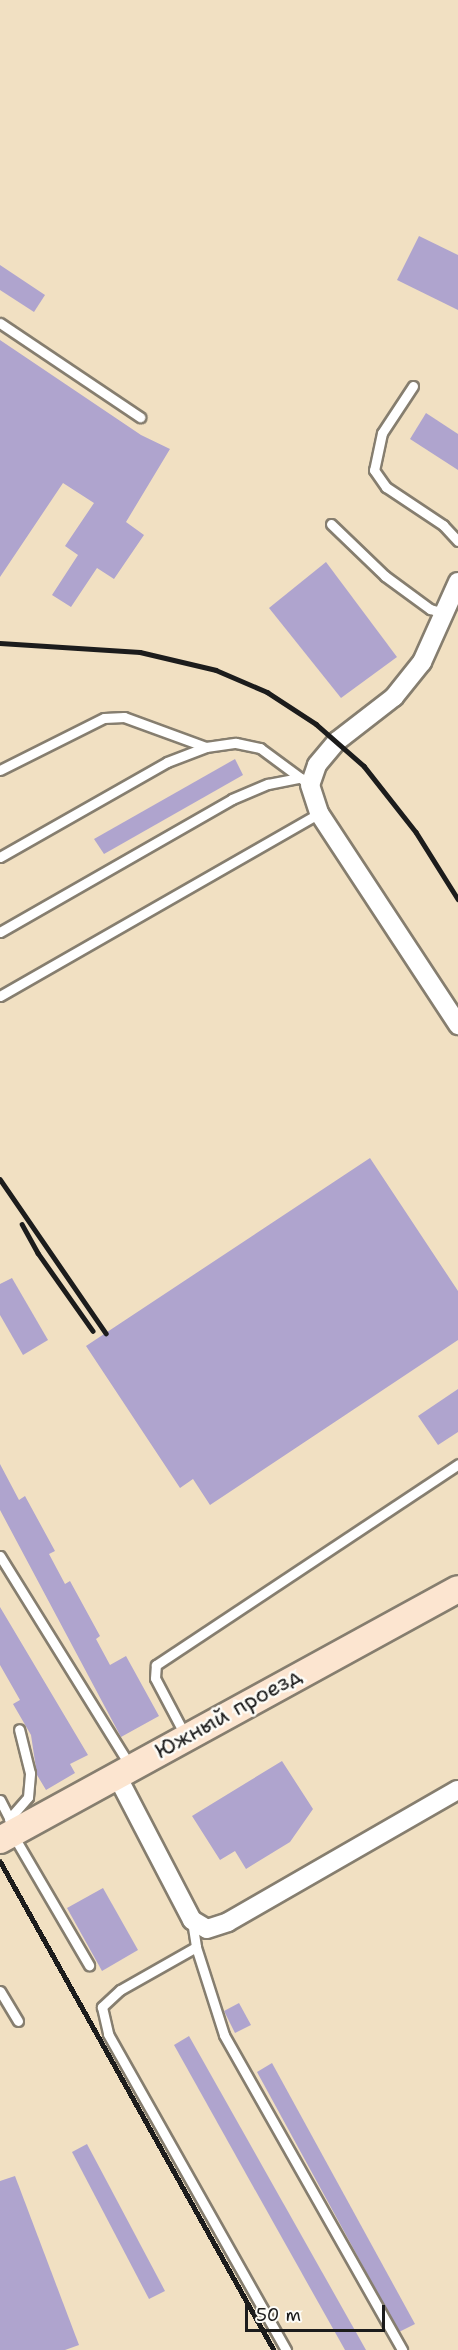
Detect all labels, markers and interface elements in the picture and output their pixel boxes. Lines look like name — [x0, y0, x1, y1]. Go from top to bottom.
street label: Южный проезд — [150, 1662, 306, 1764]
scale bar — [248, 2293, 388, 2331]
text: 50 m — [256, 2303, 301, 2327]

